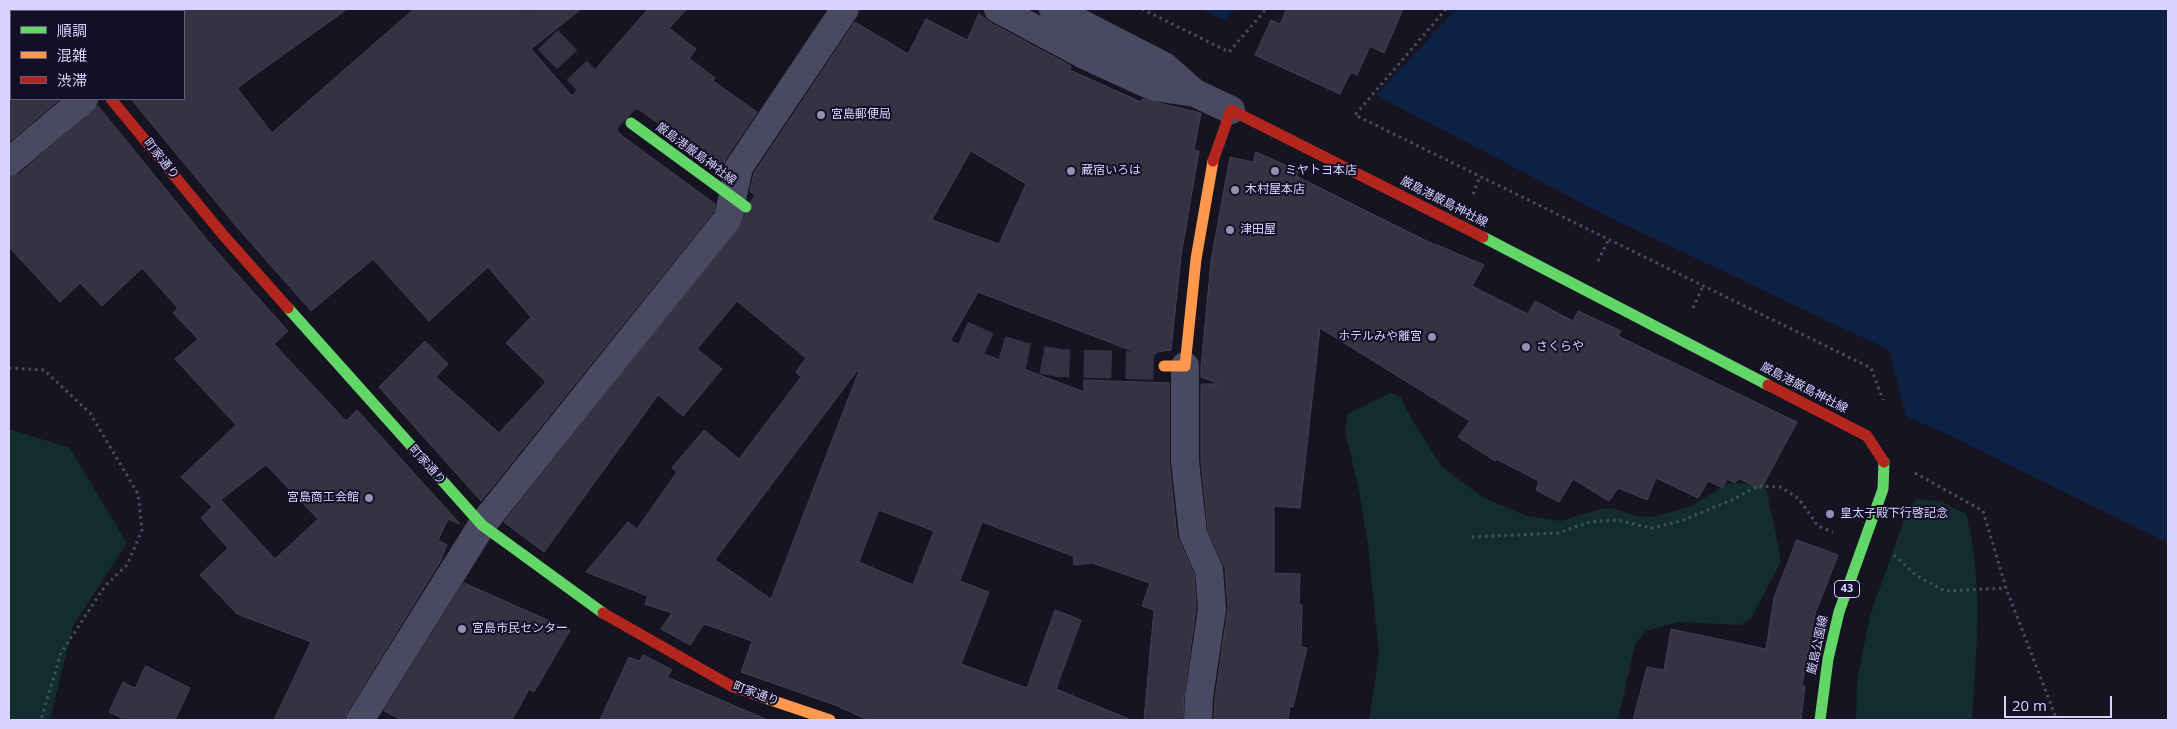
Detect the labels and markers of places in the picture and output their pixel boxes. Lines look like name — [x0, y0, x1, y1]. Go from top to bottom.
place label: 宮島郵便局 — [831, 108, 891, 122]
marker: 宮島郵便局 — [815, 109, 827, 121]
place label: 蔵宿いろは — [1081, 164, 1141, 178]
place label: ミヤトヨ本店 — [1285, 164, 1357, 178]
marker: 蔵宿いろは — [1065, 165, 1077, 177]
marker: ミヤトヨ本店 — [1269, 165, 1281, 177]
place label: 木村屋本店 — [1245, 183, 1305, 197]
marker: 木村屋本店 — [1229, 184, 1241, 196]
place label: 津田屋 — [1240, 223, 1276, 237]
marker: 津田屋 — [1224, 224, 1236, 236]
place label: ホテルみや離宮 — [1338, 330, 1422, 344]
marker: ホテルみや離宮 — [1426, 331, 1438, 343]
place label: さくらや — [1536, 340, 1584, 354]
marker: さくらや — [1520, 341, 1532, 353]
place label: 宮島商工会館 — [287, 491, 359, 505]
marker: 宮島商工会館 — [363, 492, 375, 504]
place label: 皇太子殿下行啓記念 — [1840, 507, 1948, 521]
marker: 皇太子殿下行啓記念 — [1824, 508, 1836, 520]
place label: 宮島市民センター — [472, 622, 568, 636]
marker: 宮島市民センター — [456, 623, 468, 635]

